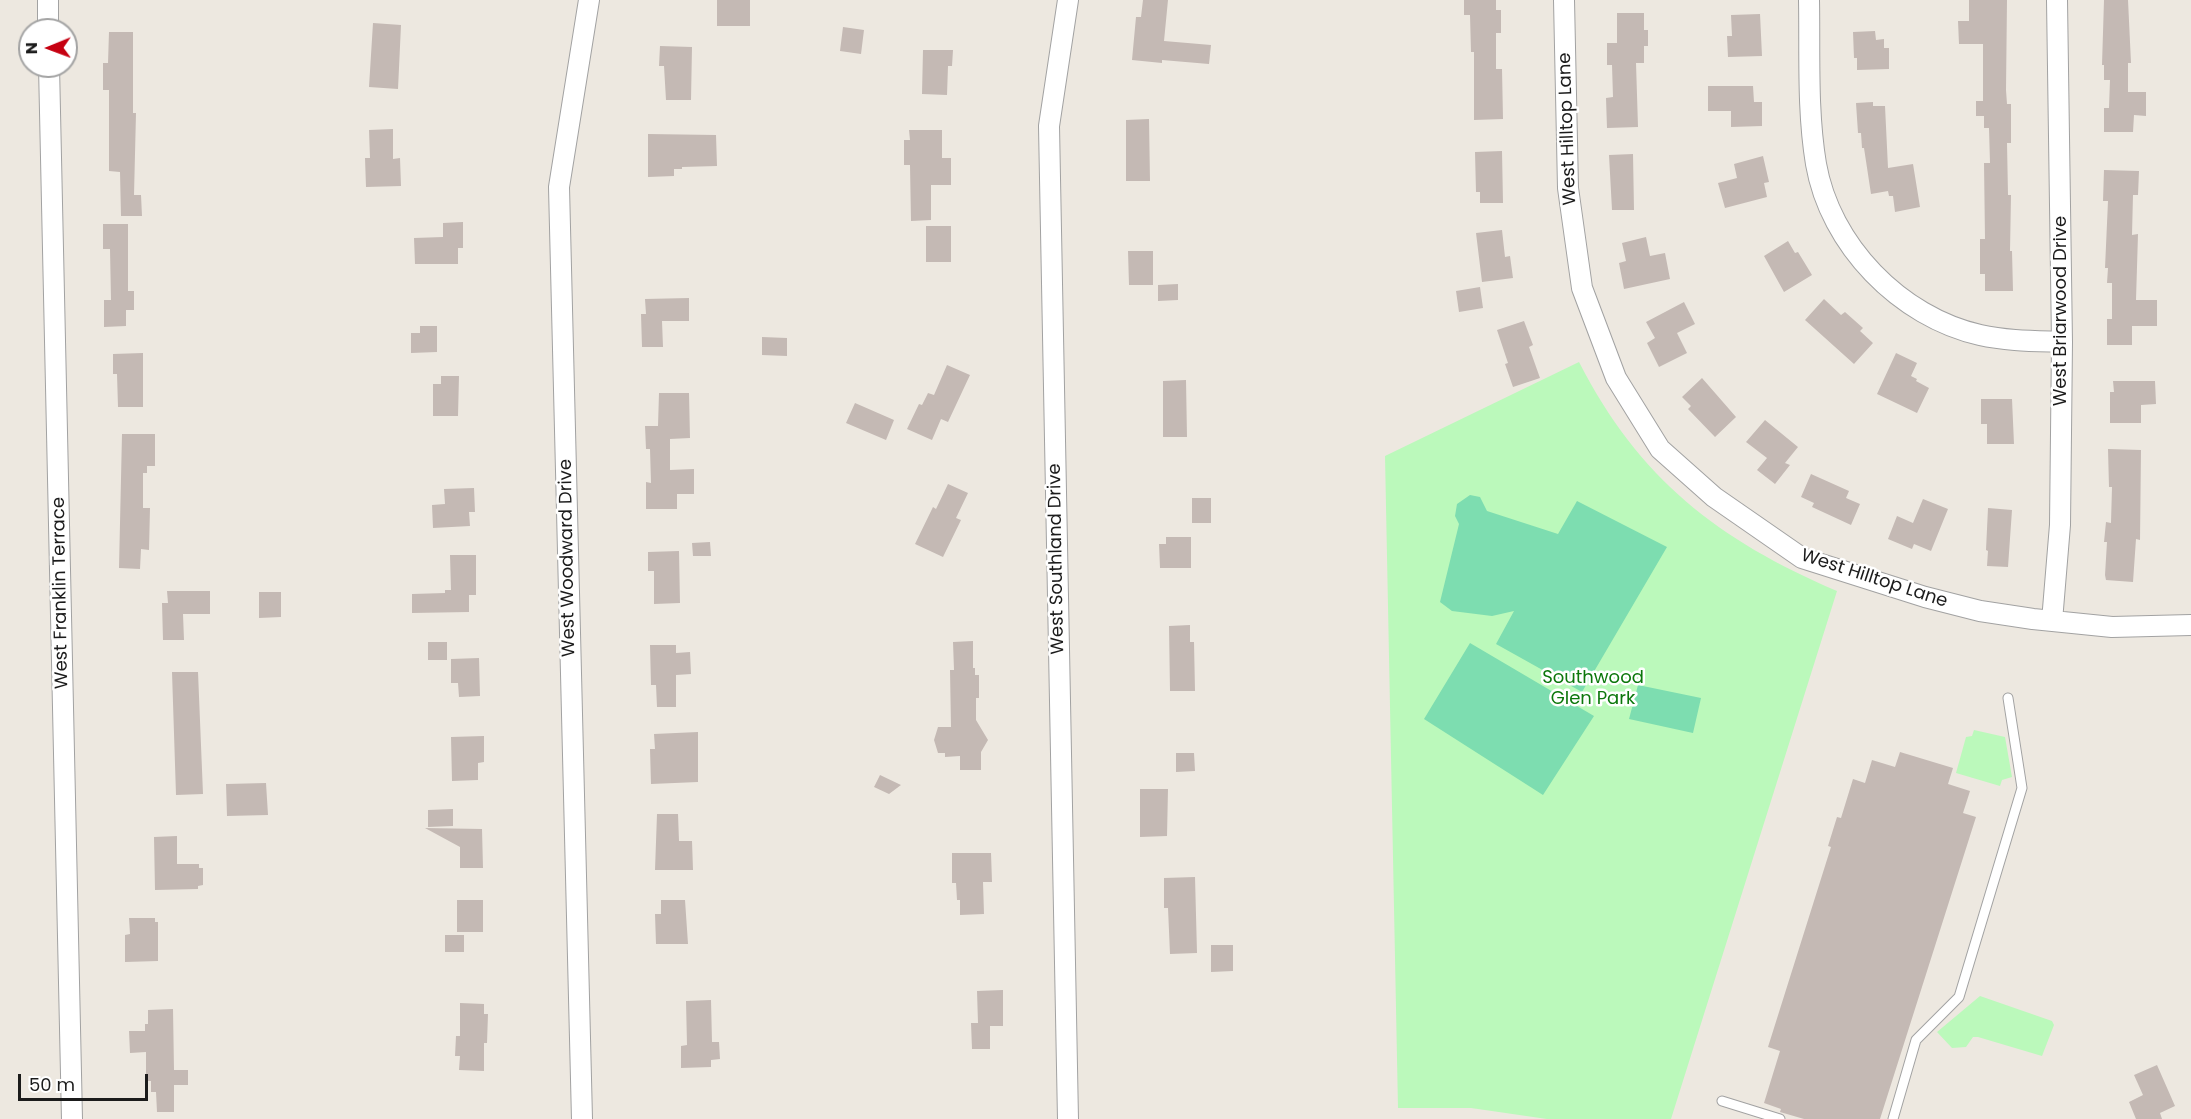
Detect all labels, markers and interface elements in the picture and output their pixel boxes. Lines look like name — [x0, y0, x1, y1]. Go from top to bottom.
north arrow — [18, 18, 78, 78]
text: N — [20, 42, 43, 55]
street label: West Hilltop Lane — [1555, 52, 1581, 206]
street label: West Briarwood Drive — [2050, 216, 2072, 406]
street label: West Woodward Drive — [555, 459, 581, 657]
street label: West Southland Drive — [1045, 463, 1069, 655]
street label: West Franklin Terrace — [49, 497, 73, 689]
street label: West Hilltop Lane — [1798, 545, 1950, 613]
park label: Southwood Glen Park — [1542, 667, 1644, 710]
scale bar — [21, 1062, 152, 1100]
text: 50 m — [29, 1072, 75, 1097]

